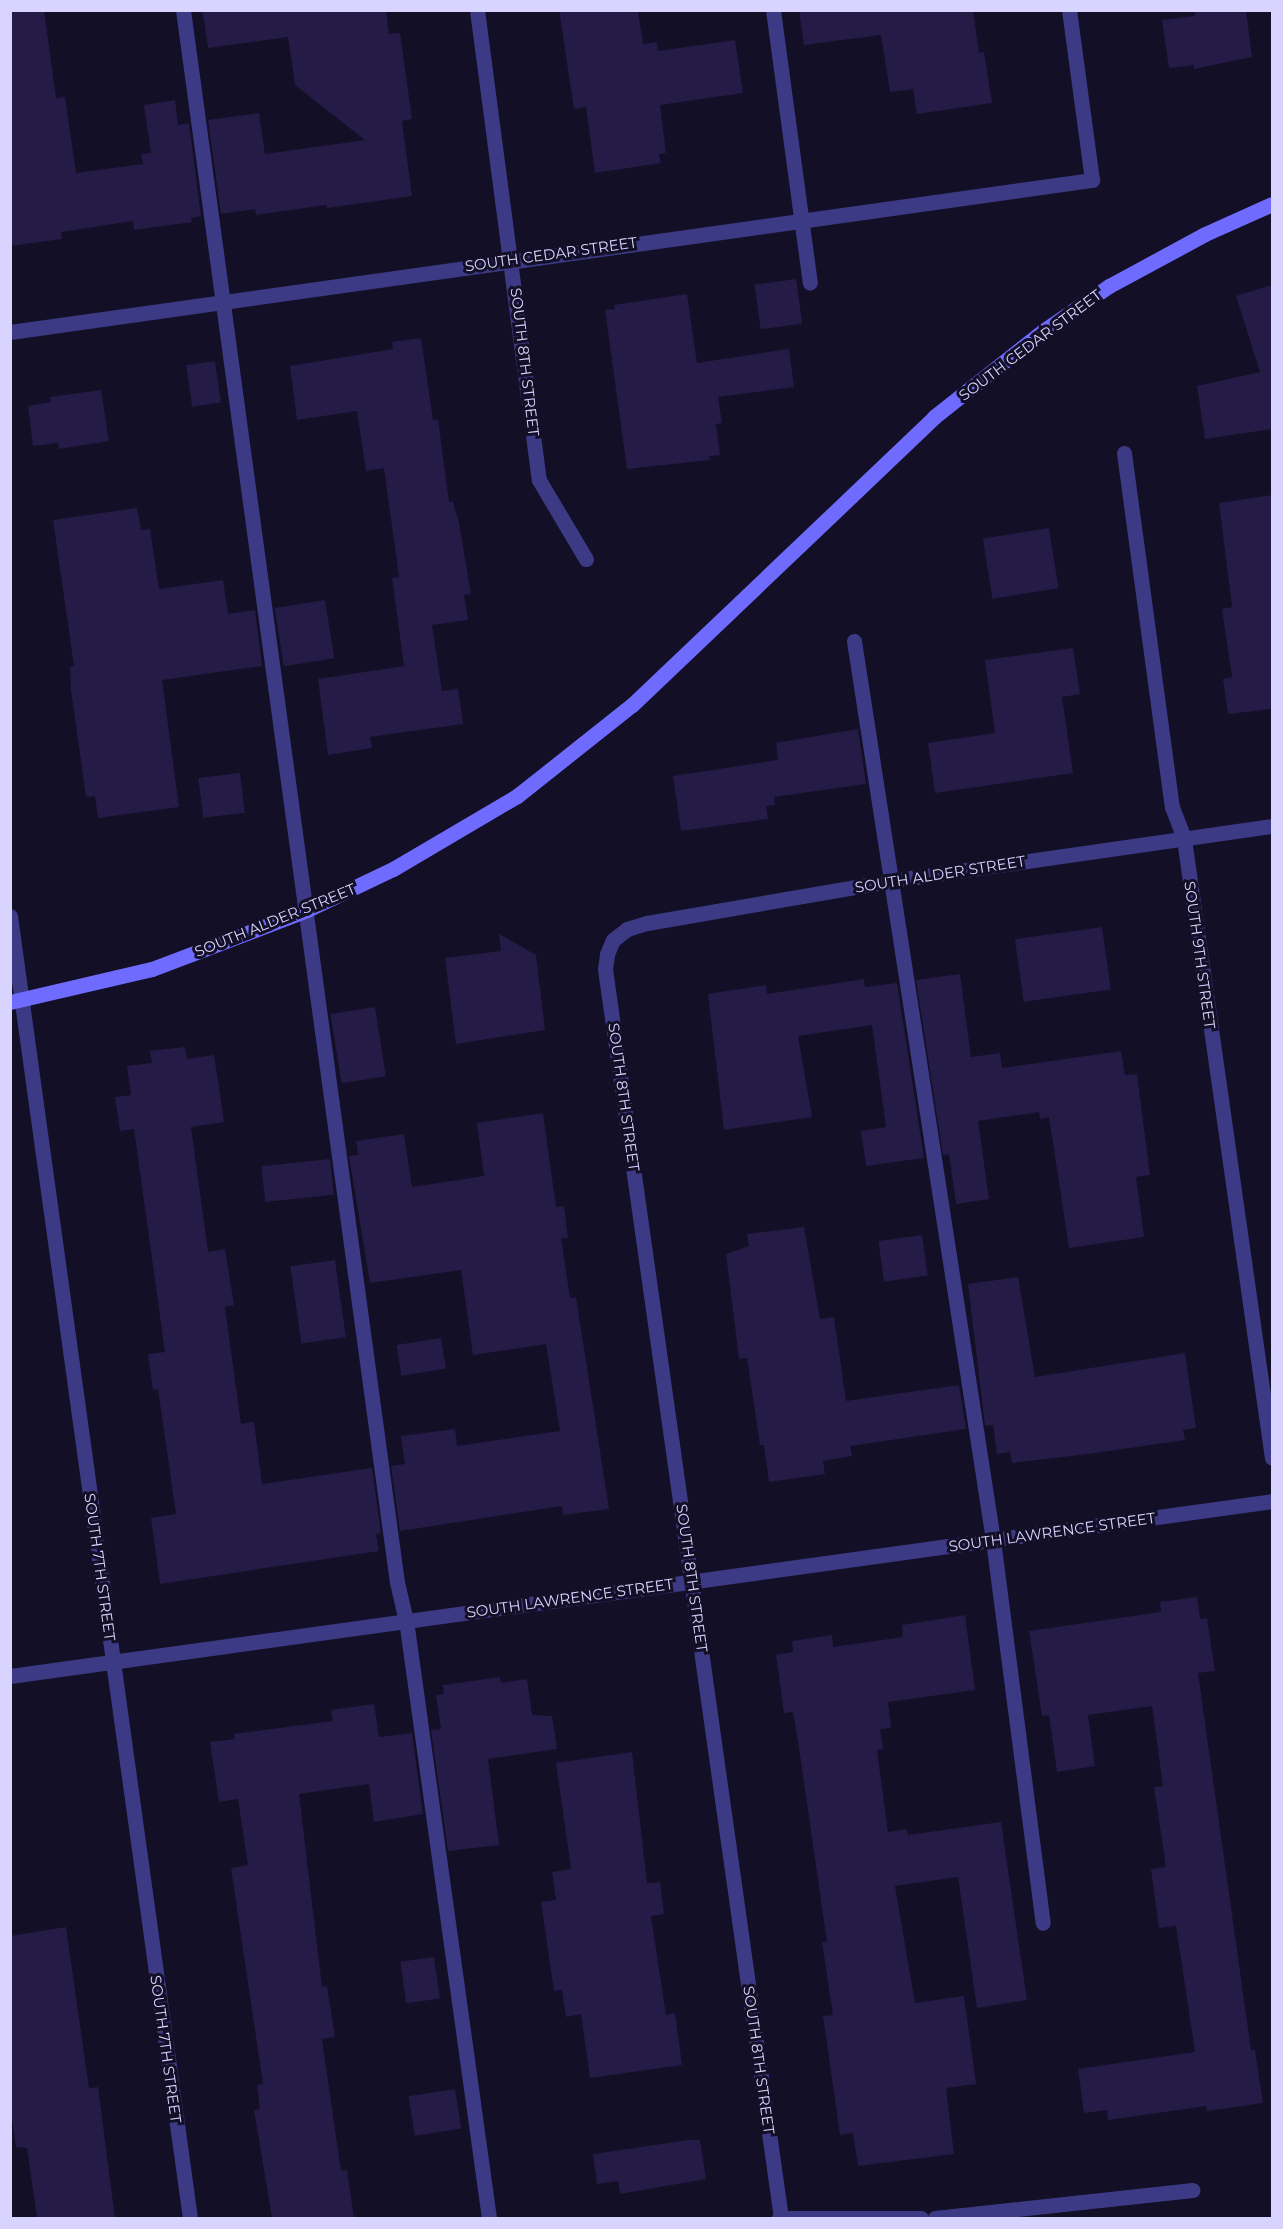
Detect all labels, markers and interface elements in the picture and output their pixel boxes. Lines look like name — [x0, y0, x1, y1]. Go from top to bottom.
street label: SOUTH CEDAR STREET — [464, 233, 638, 275]
street label: SOUTH CEDAR STREET — [955, 285, 1105, 405]
street label: SOUTH 8TH STREET — [507, 287, 543, 437]
street label: SOUTH ALDER STREET — [854, 852, 1026, 896]
street label: SOUTH ALDER STREET — [192, 879, 358, 961]
street label: SOUTH 9TH STREET — [1181, 880, 1219, 1030]
street label: SOUTH 8TH STREET — [605, 1022, 643, 1172]
street label: SOUTH 7TH STREET — [81, 1492, 119, 1642]
street label: SOUTH 8TH STREET — [673, 1503, 711, 1653]
street label: SOUTH LAWRENCE STREET — [947, 1509, 1157, 1555]
street label: SOUTH LAWRENCE STREET — [465, 1575, 675, 1621]
street label: SOUTH 7TH STREET — [147, 1974, 185, 2124]
street label: SOUTH 8TH STREET — [740, 1985, 778, 2135]

